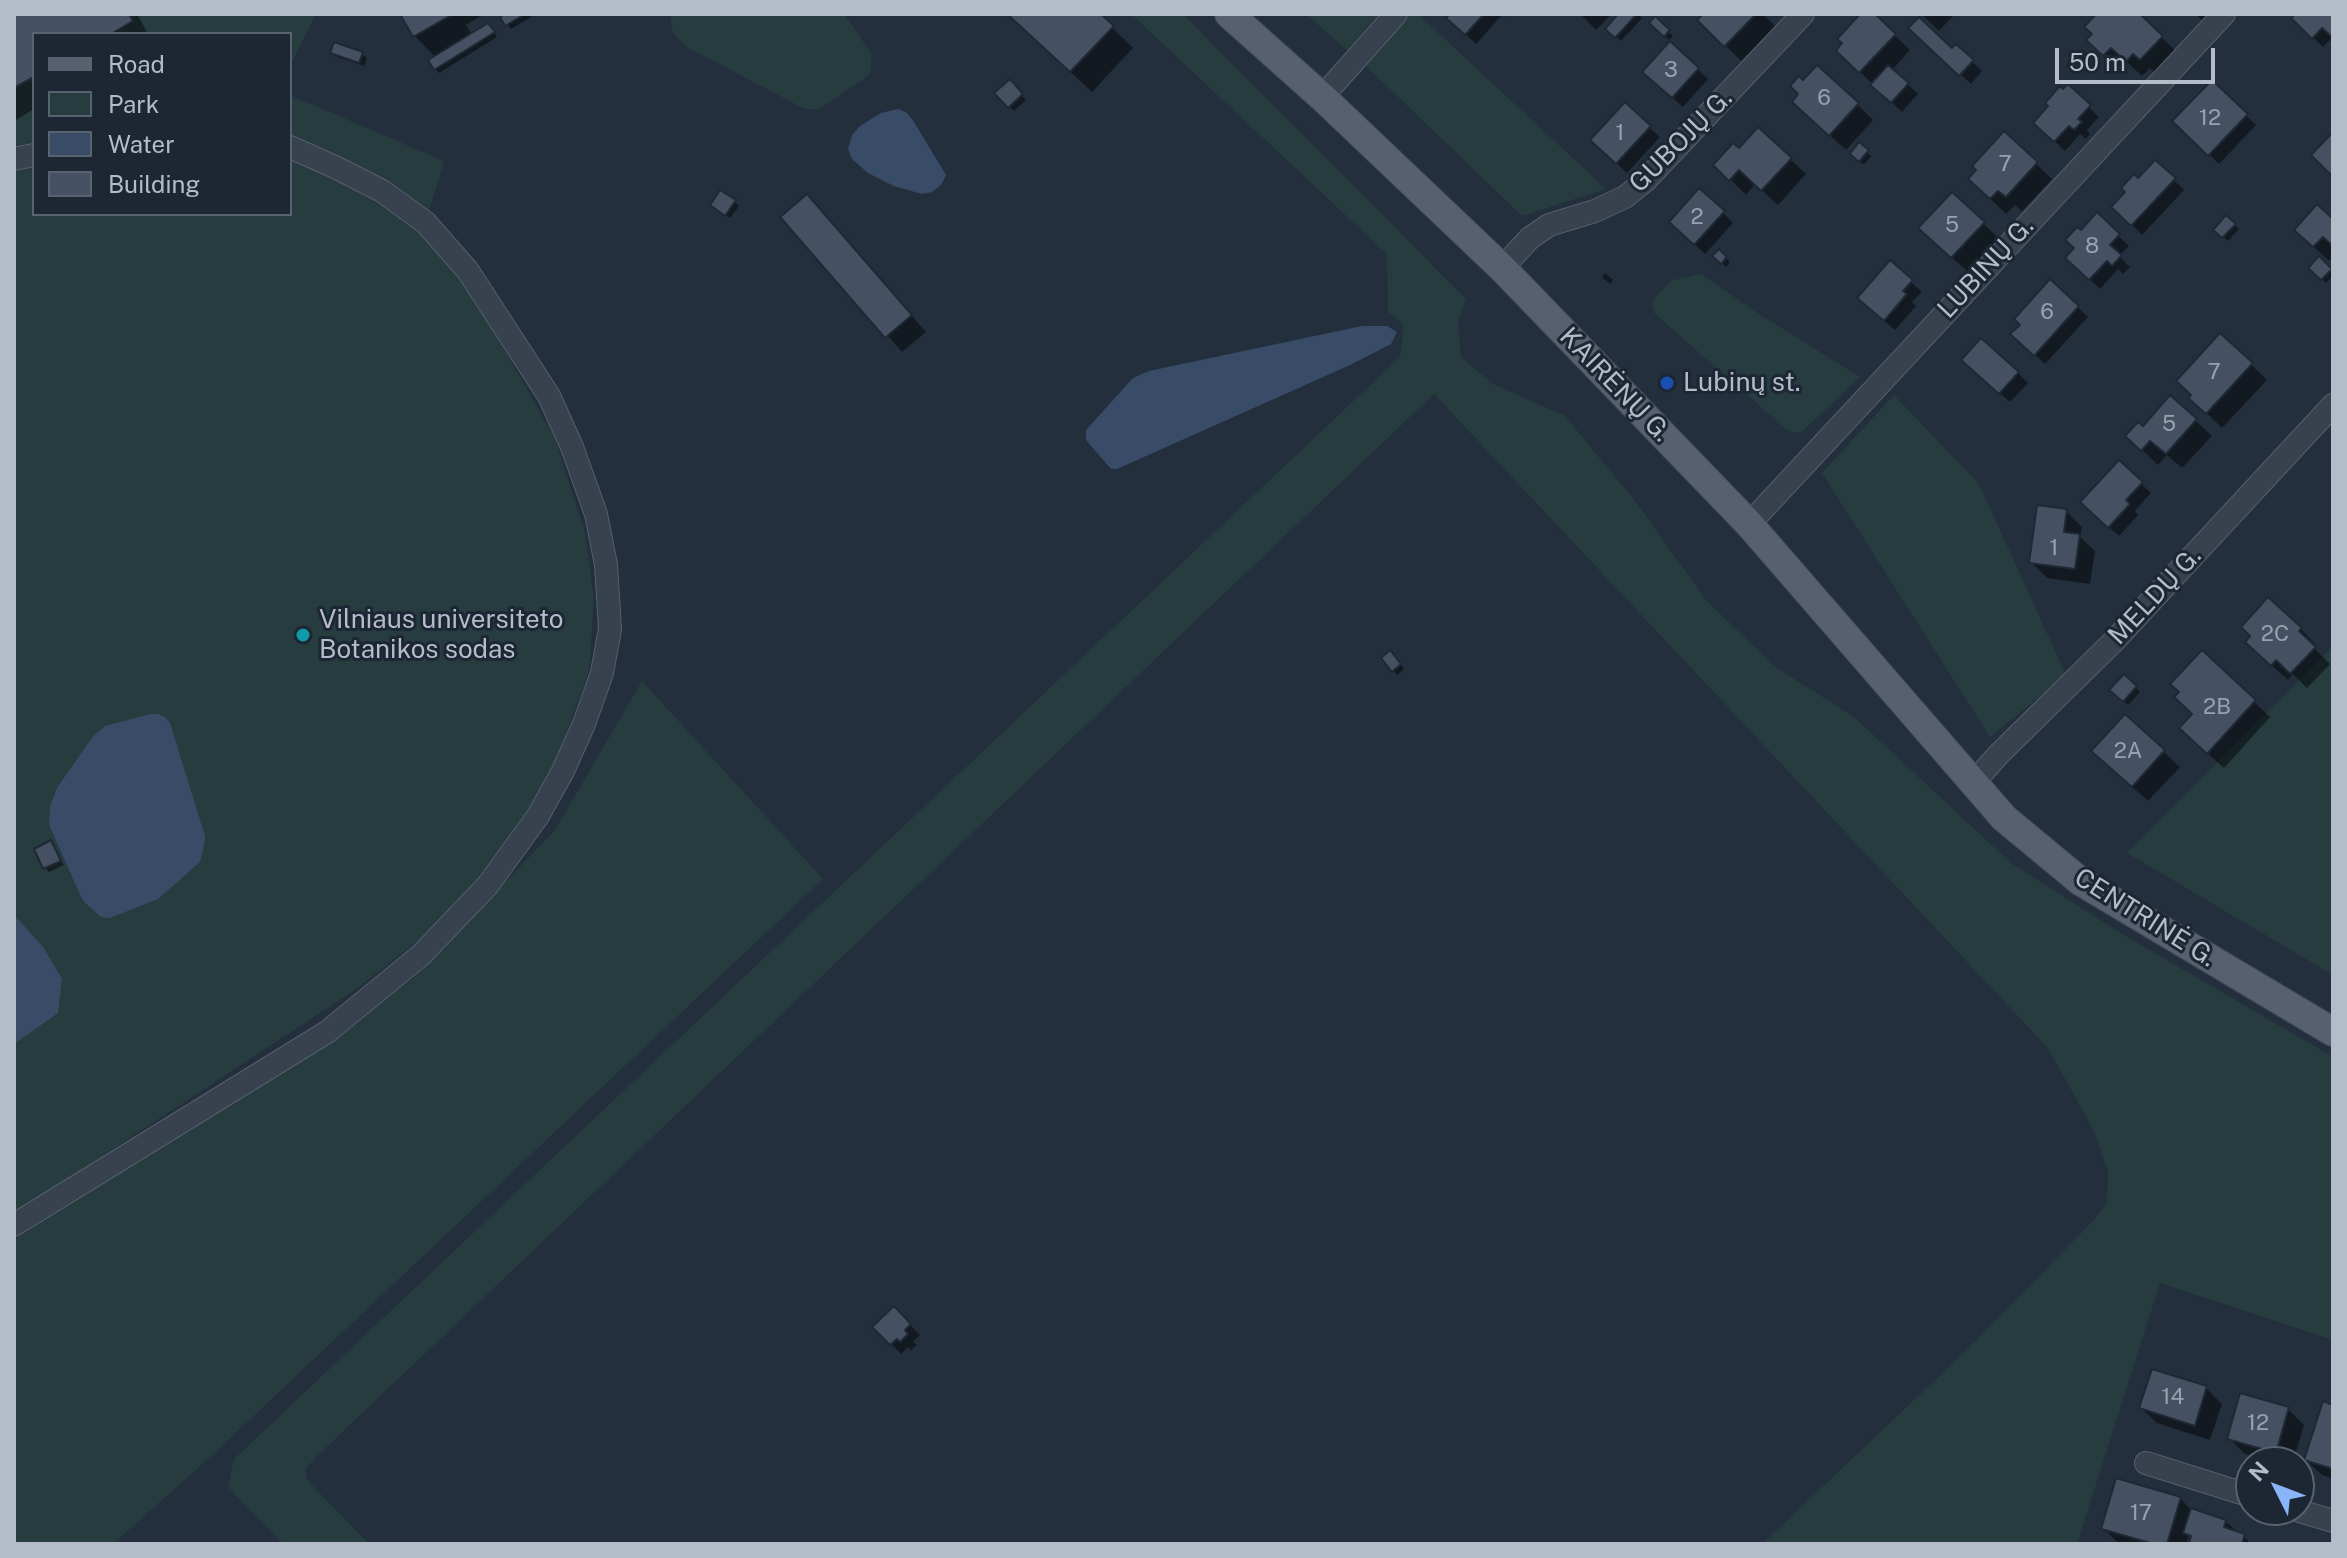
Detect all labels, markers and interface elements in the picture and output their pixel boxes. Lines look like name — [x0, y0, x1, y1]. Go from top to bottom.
legend — [32, 32, 292, 216]
scale bar — [2059, 32, 2219, 82]
text: 50 m — [2069, 48, 2126, 76]
text: Road — [108, 50, 165, 78]
house number: 3 — [1664, 57, 1678, 83]
street label: GUBOJŲ G. — [1623, 83, 1739, 199]
house number: 6 — [1817, 85, 1831, 111]
text: Park — [108, 90, 159, 118]
house number: 12 — [2199, 105, 2221, 131]
house number: 1 — [1616, 120, 1624, 146]
text: Water — [108, 130, 175, 158]
house number: 7 — [1998, 151, 2012, 177]
text: Building — [108, 170, 200, 198]
house number: 2 — [1690, 204, 1704, 230]
street label: LUBINŲ G. — [1931, 211, 2041, 325]
house number: 5 — [1945, 212, 1959, 238]
house number: 8 — [2085, 233, 2099, 259]
house number: 6 — [2040, 299, 2054, 325]
street label: KAIRĖNŲ G. — [1553, 321, 1677, 449]
house number: 7 — [2207, 359, 2221, 385]
place label: Lubinų st. — [1683, 367, 1801, 399]
marker: Lubinų st. — [1658, 374, 1676, 392]
house number: 5 — [2162, 411, 2176, 437]
house number: 1 — [2050, 535, 2058, 561]
street label: MELDŲ G. — [2102, 541, 2208, 651]
place label: Vilniaus universiteto Botanikos sodas — [319, 604, 564, 666]
house number: 2C — [2261, 621, 2289, 647]
marker: Vilniaus universiteto Botanikos sodas — [294, 626, 312, 644]
house number: 2B — [2203, 694, 2231, 720]
house number: 2A — [2114, 738, 2142, 764]
street label: CENTRINĖ G. — [2068, 862, 2222, 974]
house number: 14 — [2162, 1384, 2184, 1410]
house number: 12 — [2247, 1410, 2269, 1436]
north arrow — [2235, 1446, 2315, 1526]
text: N — [2243, 1456, 2274, 1486]
house number: 17 — [2130, 1500, 2152, 1526]

